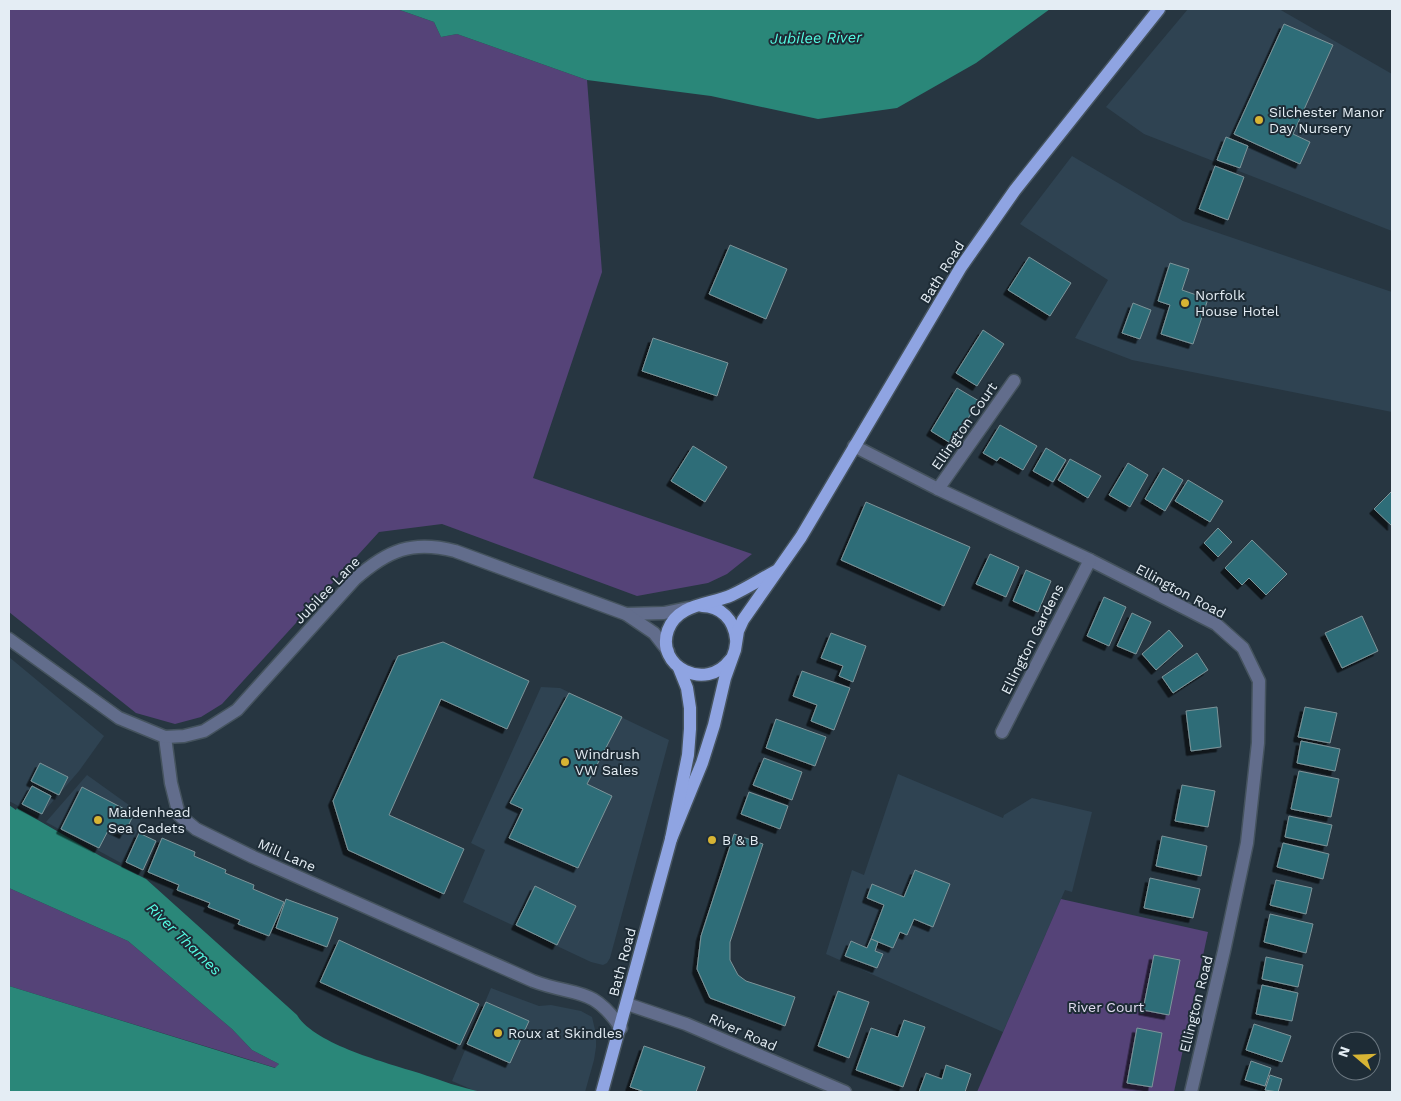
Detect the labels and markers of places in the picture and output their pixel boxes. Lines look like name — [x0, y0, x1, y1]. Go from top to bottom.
place label: Silchester Manor Day Nursery — [1269, 104, 1385, 136]
marker: Silchester Manor Day Nursery — [1253, 114, 1265, 126]
place label: Norfolk House Hotel — [1195, 287, 1280, 319]
marker: Norfolk House Hotel — [1179, 297, 1191, 309]
place label: Windrush VW Sales — [575, 746, 640, 778]
marker: Windrush VW Sales — [559, 756, 571, 768]
place label: Maidenhead Sea Cadets — [108, 804, 191, 836]
marker: Maidenhead Sea Cadets — [92, 814, 104, 826]
place label: B & B — [722, 832, 759, 848]
marker: B & B — [706, 834, 718, 846]
place label: Roux at Skindles — [508, 1025, 622, 1041]
marker: Roux at Skindles — [492, 1027, 504, 1039]

